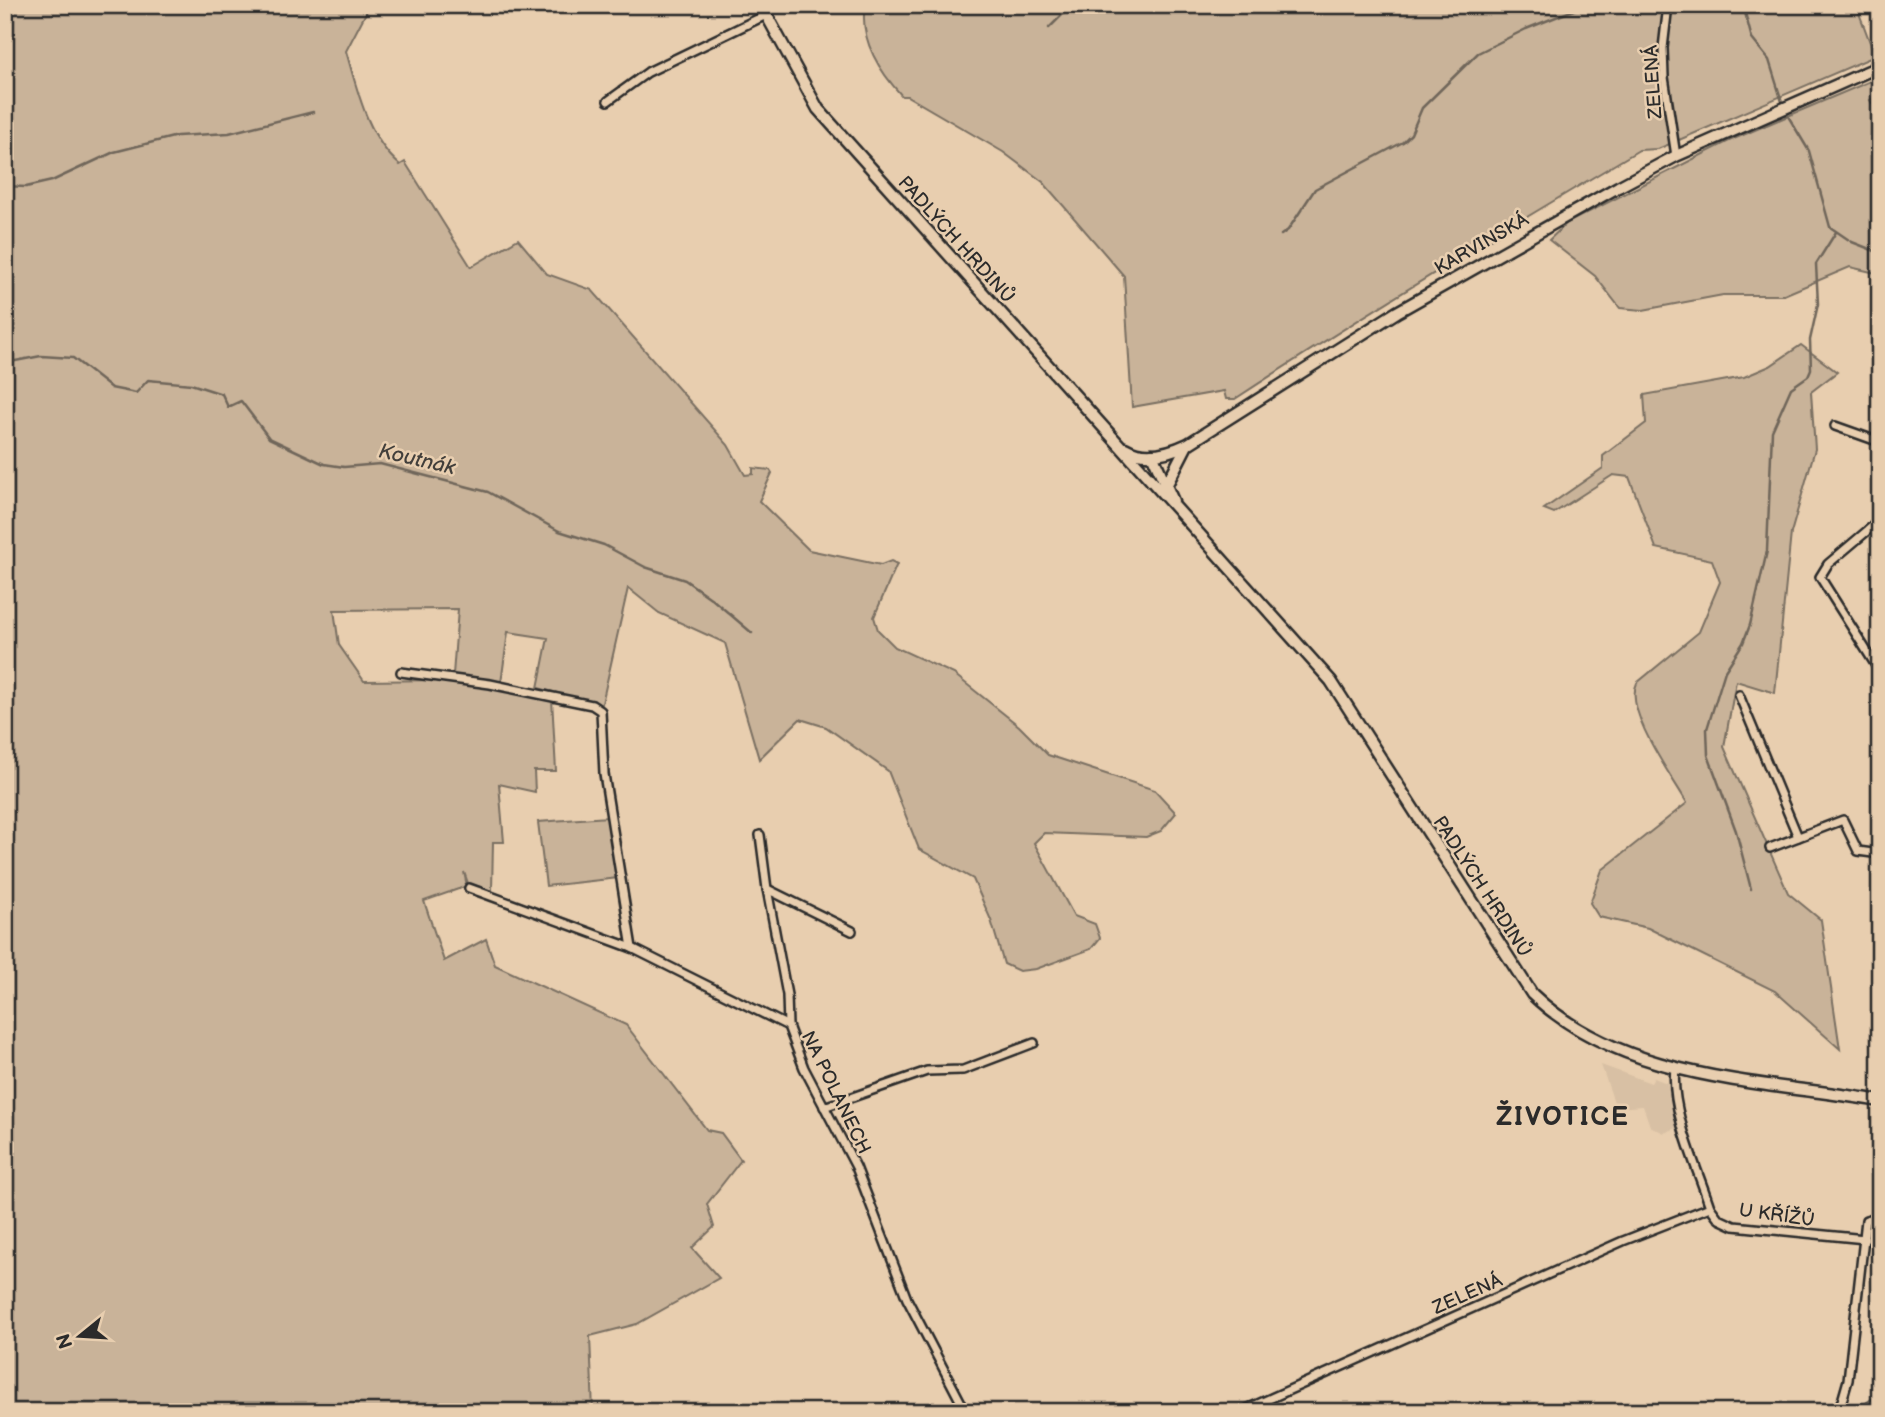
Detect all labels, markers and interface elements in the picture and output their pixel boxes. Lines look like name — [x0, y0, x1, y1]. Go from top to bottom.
street label: ZELENÁ — [1638, 44, 1668, 121]
street label: PADLÝCH HRDINŮ — [893, 171, 1020, 308]
street label: KARVINSKÁ — [1430, 207, 1533, 280]
water label: Koutnák — [376, 439, 458, 481]
street label: PADLÝCH HRDINŮ — [1428, 812, 1537, 962]
street label: NA POLANECH — [796, 1027, 875, 1158]
district label: ŽIVOTICE — [1496, 1100, 1630, 1133]
street label: U KŘÍŽŮ — [1737, 1198, 1816, 1232]
street label: ZELENÁ — [1428, 1268, 1506, 1320]
north arrow — [46, 1302, 116, 1372]
text: N — [52, 1330, 78, 1351]

